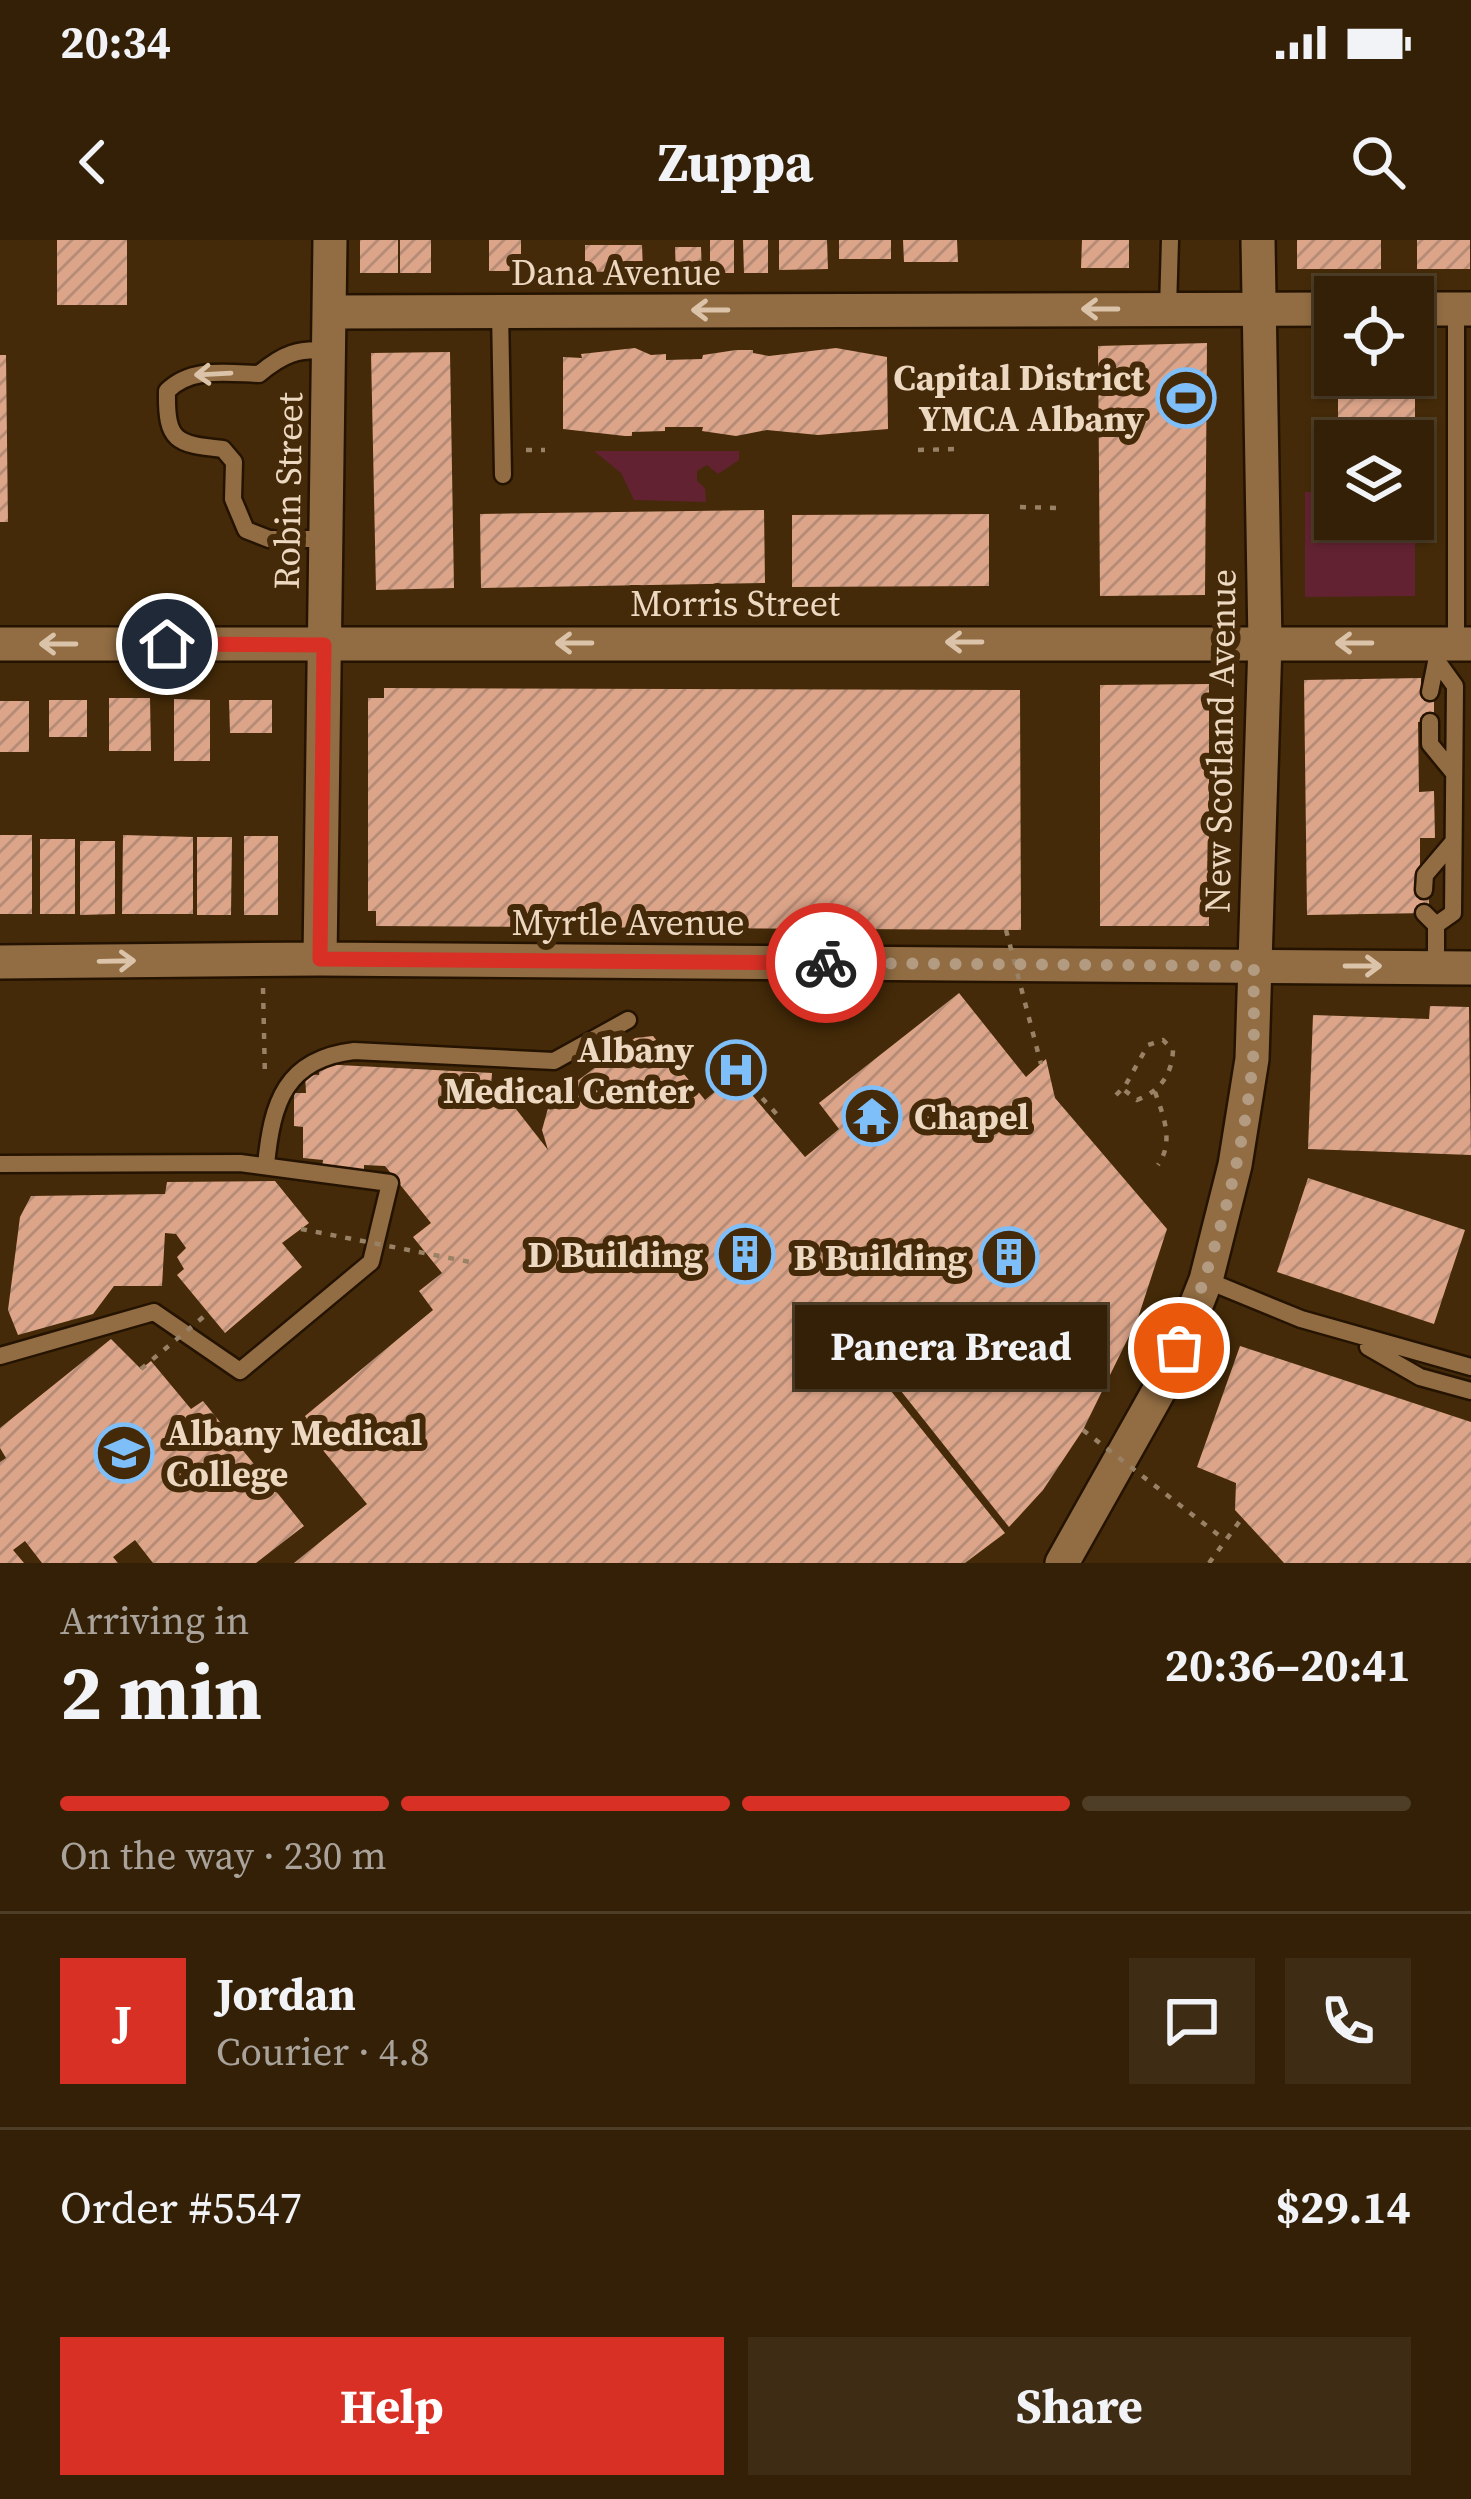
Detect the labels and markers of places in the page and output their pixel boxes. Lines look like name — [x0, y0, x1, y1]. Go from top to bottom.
place label: Capital District YMCA Albany — [893, 353, 1145, 443]
sports icon: Capital District YMCA Albany — [1155, 367, 1217, 429]
pin — [116, 593, 218, 695]
place label: Albany Medical Center — [443, 1025, 695, 1115]
hospital icon: Albany Medical Center — [705, 1039, 767, 1101]
temple icon: Chapel — [841, 1085, 903, 1147]
place label: Chapel — [914, 1092, 1029, 1141]
building icon: D Building — [714, 1223, 776, 1285]
building icon: B Building — [978, 1226, 1040, 1288]
place label: D Building — [528, 1230, 703, 1279]
place label: B Building — [794, 1233, 967, 1282]
pin — [1128, 1297, 1230, 1399]
callout: Panera Bread — [795, 1306, 1107, 1390]
place label: Albany Medical College — [166, 1408, 422, 1498]
school or university icon: Albany Medical College — [93, 1422, 155, 1484]

